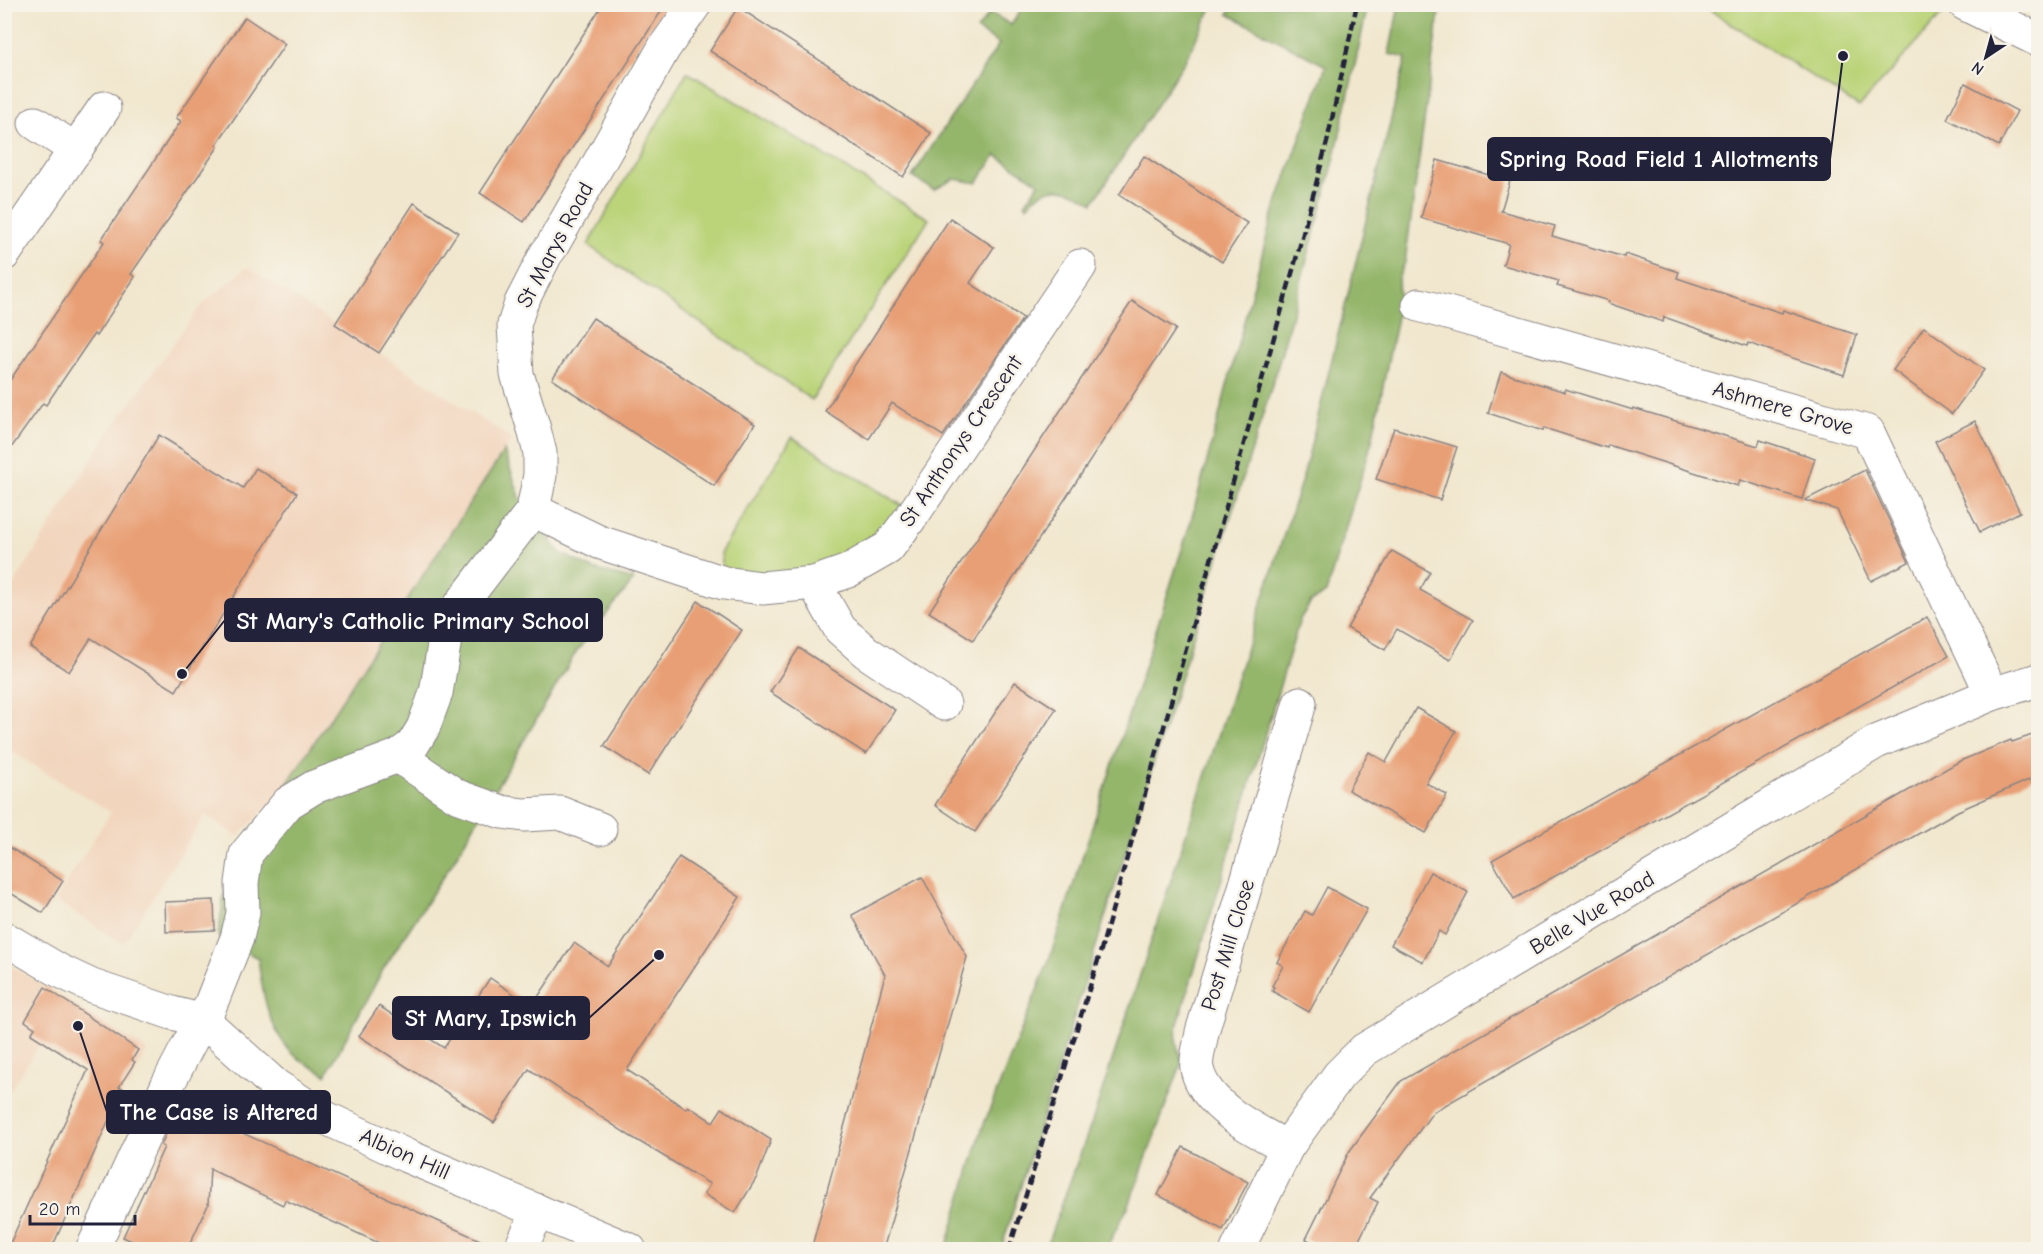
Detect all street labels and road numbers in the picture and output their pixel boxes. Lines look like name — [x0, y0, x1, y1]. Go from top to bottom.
street label: St Marys Road — [511, 178, 599, 312]
street label: St Anthonys Crescent — [894, 350, 1028, 532]
street label: Ashmere Grove — [1710, 376, 1856, 440]
street label: Belle Vue Road — [1525, 866, 1659, 960]
street label: Post Mill Close — [1196, 876, 1260, 1014]
street label: Albion Hill — [356, 1123, 454, 1185]

